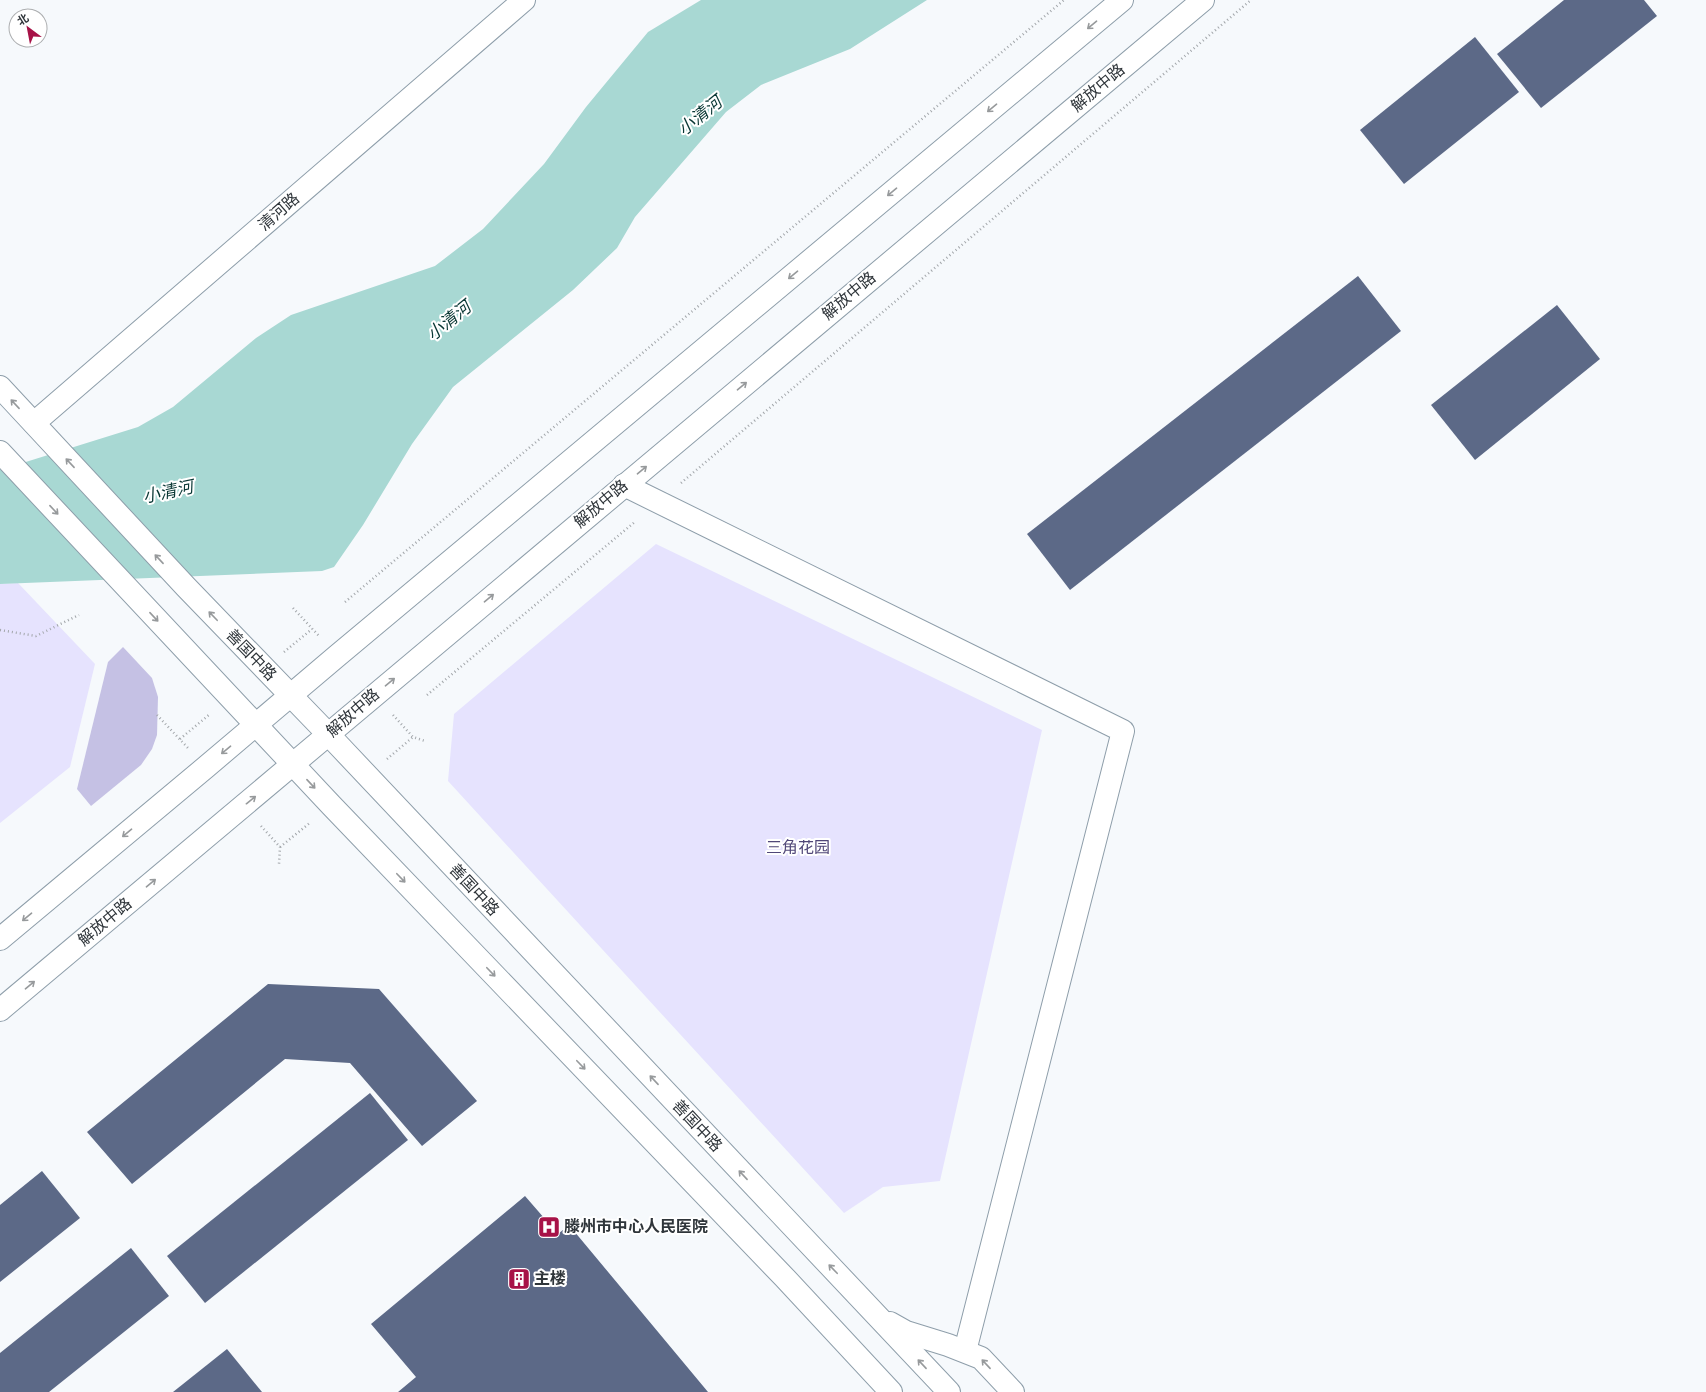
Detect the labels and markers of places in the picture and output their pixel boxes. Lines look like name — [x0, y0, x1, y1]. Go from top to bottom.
hospital icon: 滕州市中心人民医院 — [536, 1214, 562, 1240]
place label: 滕州市中心人民医院 — [564, 1217, 708, 1235]
building icon: 主楼 — [506, 1266, 532, 1292]
place label: 主楼 — [534, 1270, 566, 1287]

